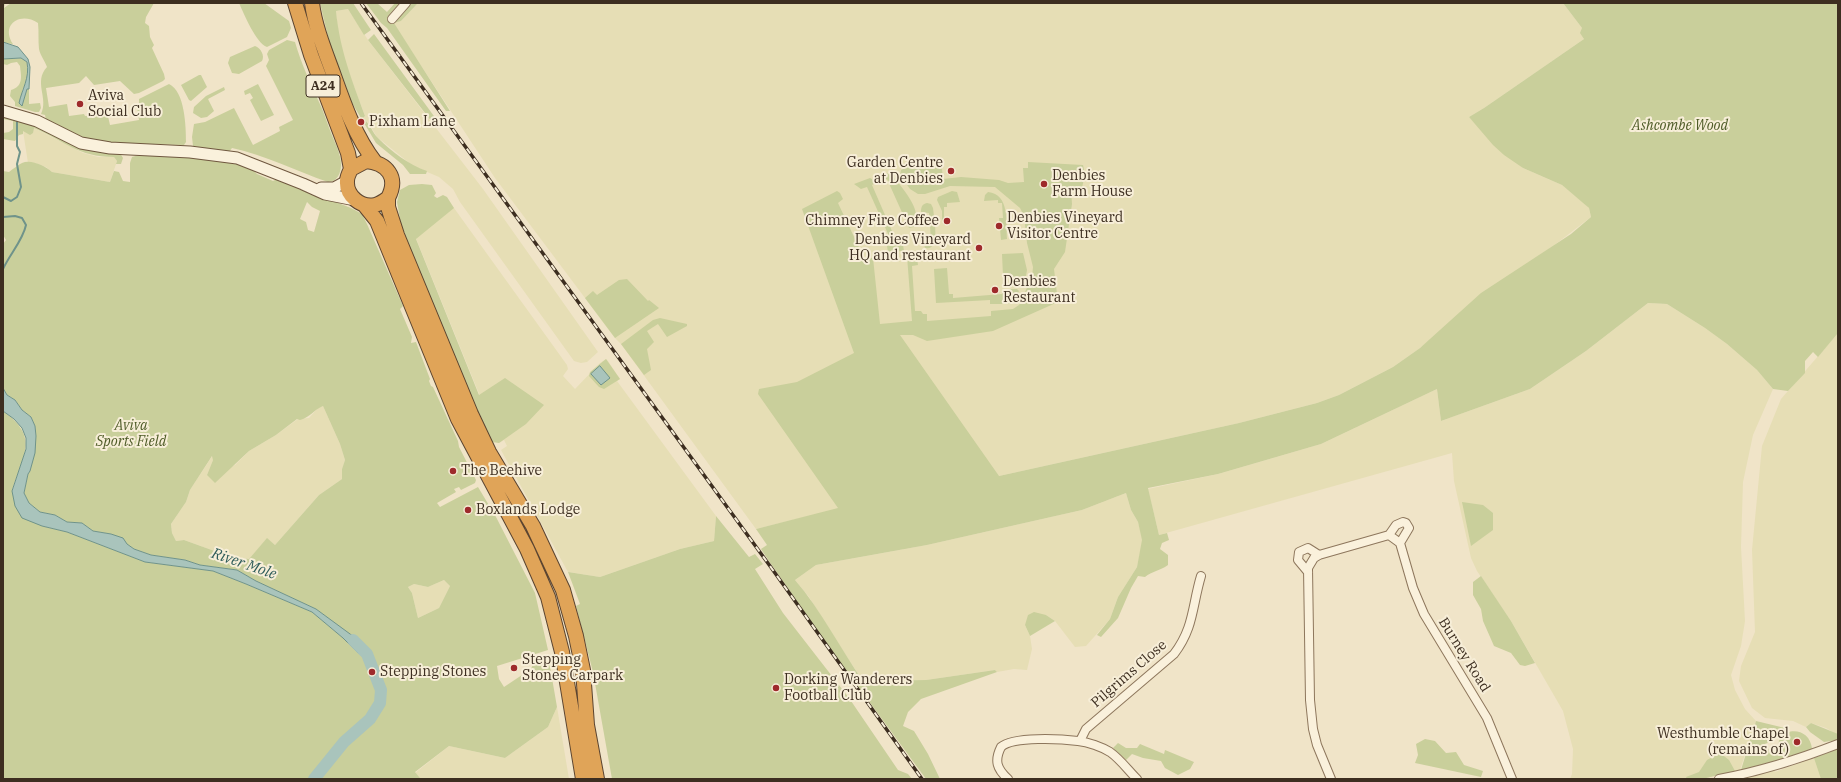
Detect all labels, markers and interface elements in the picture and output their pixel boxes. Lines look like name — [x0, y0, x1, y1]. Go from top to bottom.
road number: A24 — [306, 75, 340, 97]
place label: Aviva Social Club — [88, 88, 161, 120]
marker: Aviva Social Club — [75, 99, 85, 109]
place label: Pixham Lane — [369, 114, 455, 130]
marker: Pixham Lane — [356, 117, 366, 127]
park label: Ashcombe Wood — [1632, 118, 1728, 134]
place label: Garden Centre at Denbies — [847, 155, 943, 188]
marker: Garden Centre at Denbies — [946, 166, 956, 176]
place label: Denbies Farm House — [1052, 168, 1133, 200]
marker: Denbies Farm House — [1039, 179, 1049, 189]
place label: Denbies Vineyard Visitor Centre — [1007, 210, 1123, 242]
place label: Chimney Fire Coffee — [805, 213, 939, 229]
marker: Chimney Fire Coffee — [942, 216, 952, 226]
marker: Denbies Vineyard Visitor Centre — [994, 221, 1004, 231]
place label: Denbies Vineyard HQ and restaurant — [849, 232, 971, 264]
marker: Denbies Vineyard HQ and restaurant — [974, 243, 984, 253]
place label: Denbies Restaurant — [1003, 274, 1075, 306]
marker: Denbies Restaurant — [990, 285, 1000, 295]
park label: Aviva Sports Field — [96, 418, 166, 450]
place label: The Beehive — [461, 463, 542, 479]
marker: The Beehive — [448, 466, 458, 476]
place label: Boxlands Lodge — [476, 502, 580, 518]
marker: Boxlands Lodge — [463, 505, 473, 515]
water label: River Mole — [209, 545, 279, 583]
street label: Burney Road — [1434, 615, 1494, 695]
street label: Pilgrims Close — [1088, 637, 1170, 711]
place label: Stepping Stones Carpark — [522, 652, 623, 684]
marker: Stepping Stones Carpark — [509, 663, 519, 673]
place label: Stepping Stones — [380, 664, 486, 680]
marker: Stepping Stones — [367, 667, 377, 677]
place label: Dorking Wanderers Football Club — [784, 672, 912, 704]
marker: Dorking Wanderers Football Club — [771, 683, 781, 693]
place label: Westhumble Chapel (remains of) — [1657, 726, 1789, 758]
marker: Westhumble Chapel (remains of) — [1792, 737, 1802, 747]

